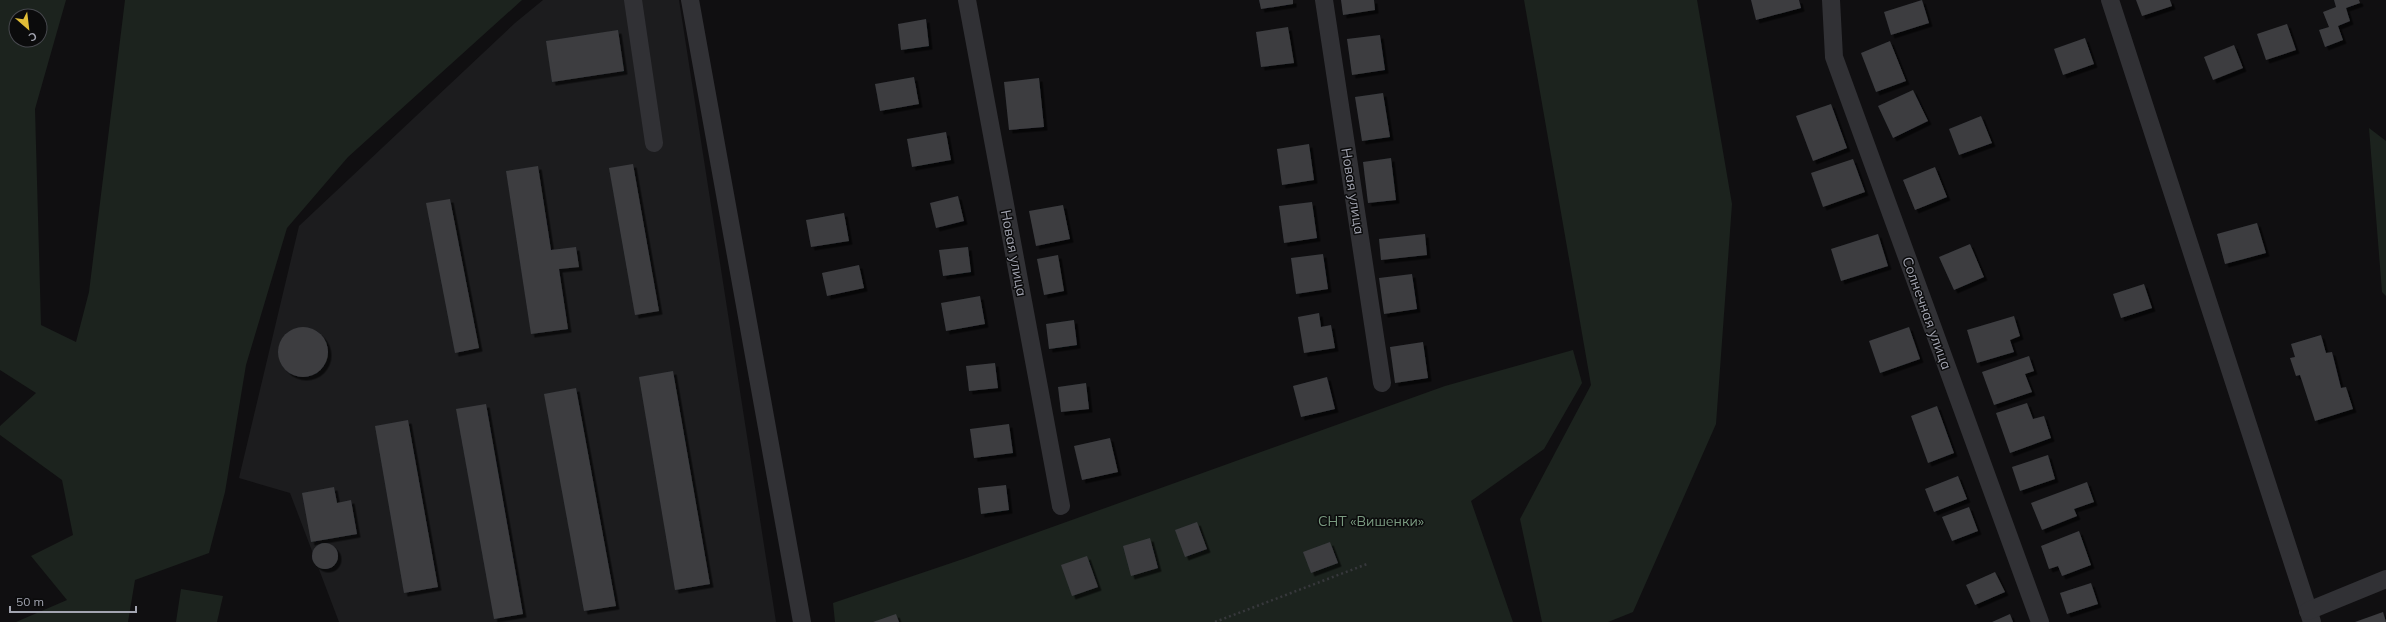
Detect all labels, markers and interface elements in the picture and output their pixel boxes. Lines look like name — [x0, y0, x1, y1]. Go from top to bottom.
north arrow — [8, 8, 48, 48]
text: С — [26, 29, 39, 45]
street label: Новая улица — [1337, 146, 1369, 236]
street label: Новая улица — [997, 208, 1031, 298]
street label: Солнечная улица — [1898, 254, 1956, 372]
park label: СНТ «Вишенки» — [1318, 512, 1424, 530]
scale bar — [10, 588, 136, 614]
text: 50 m — [16, 594, 44, 609]

